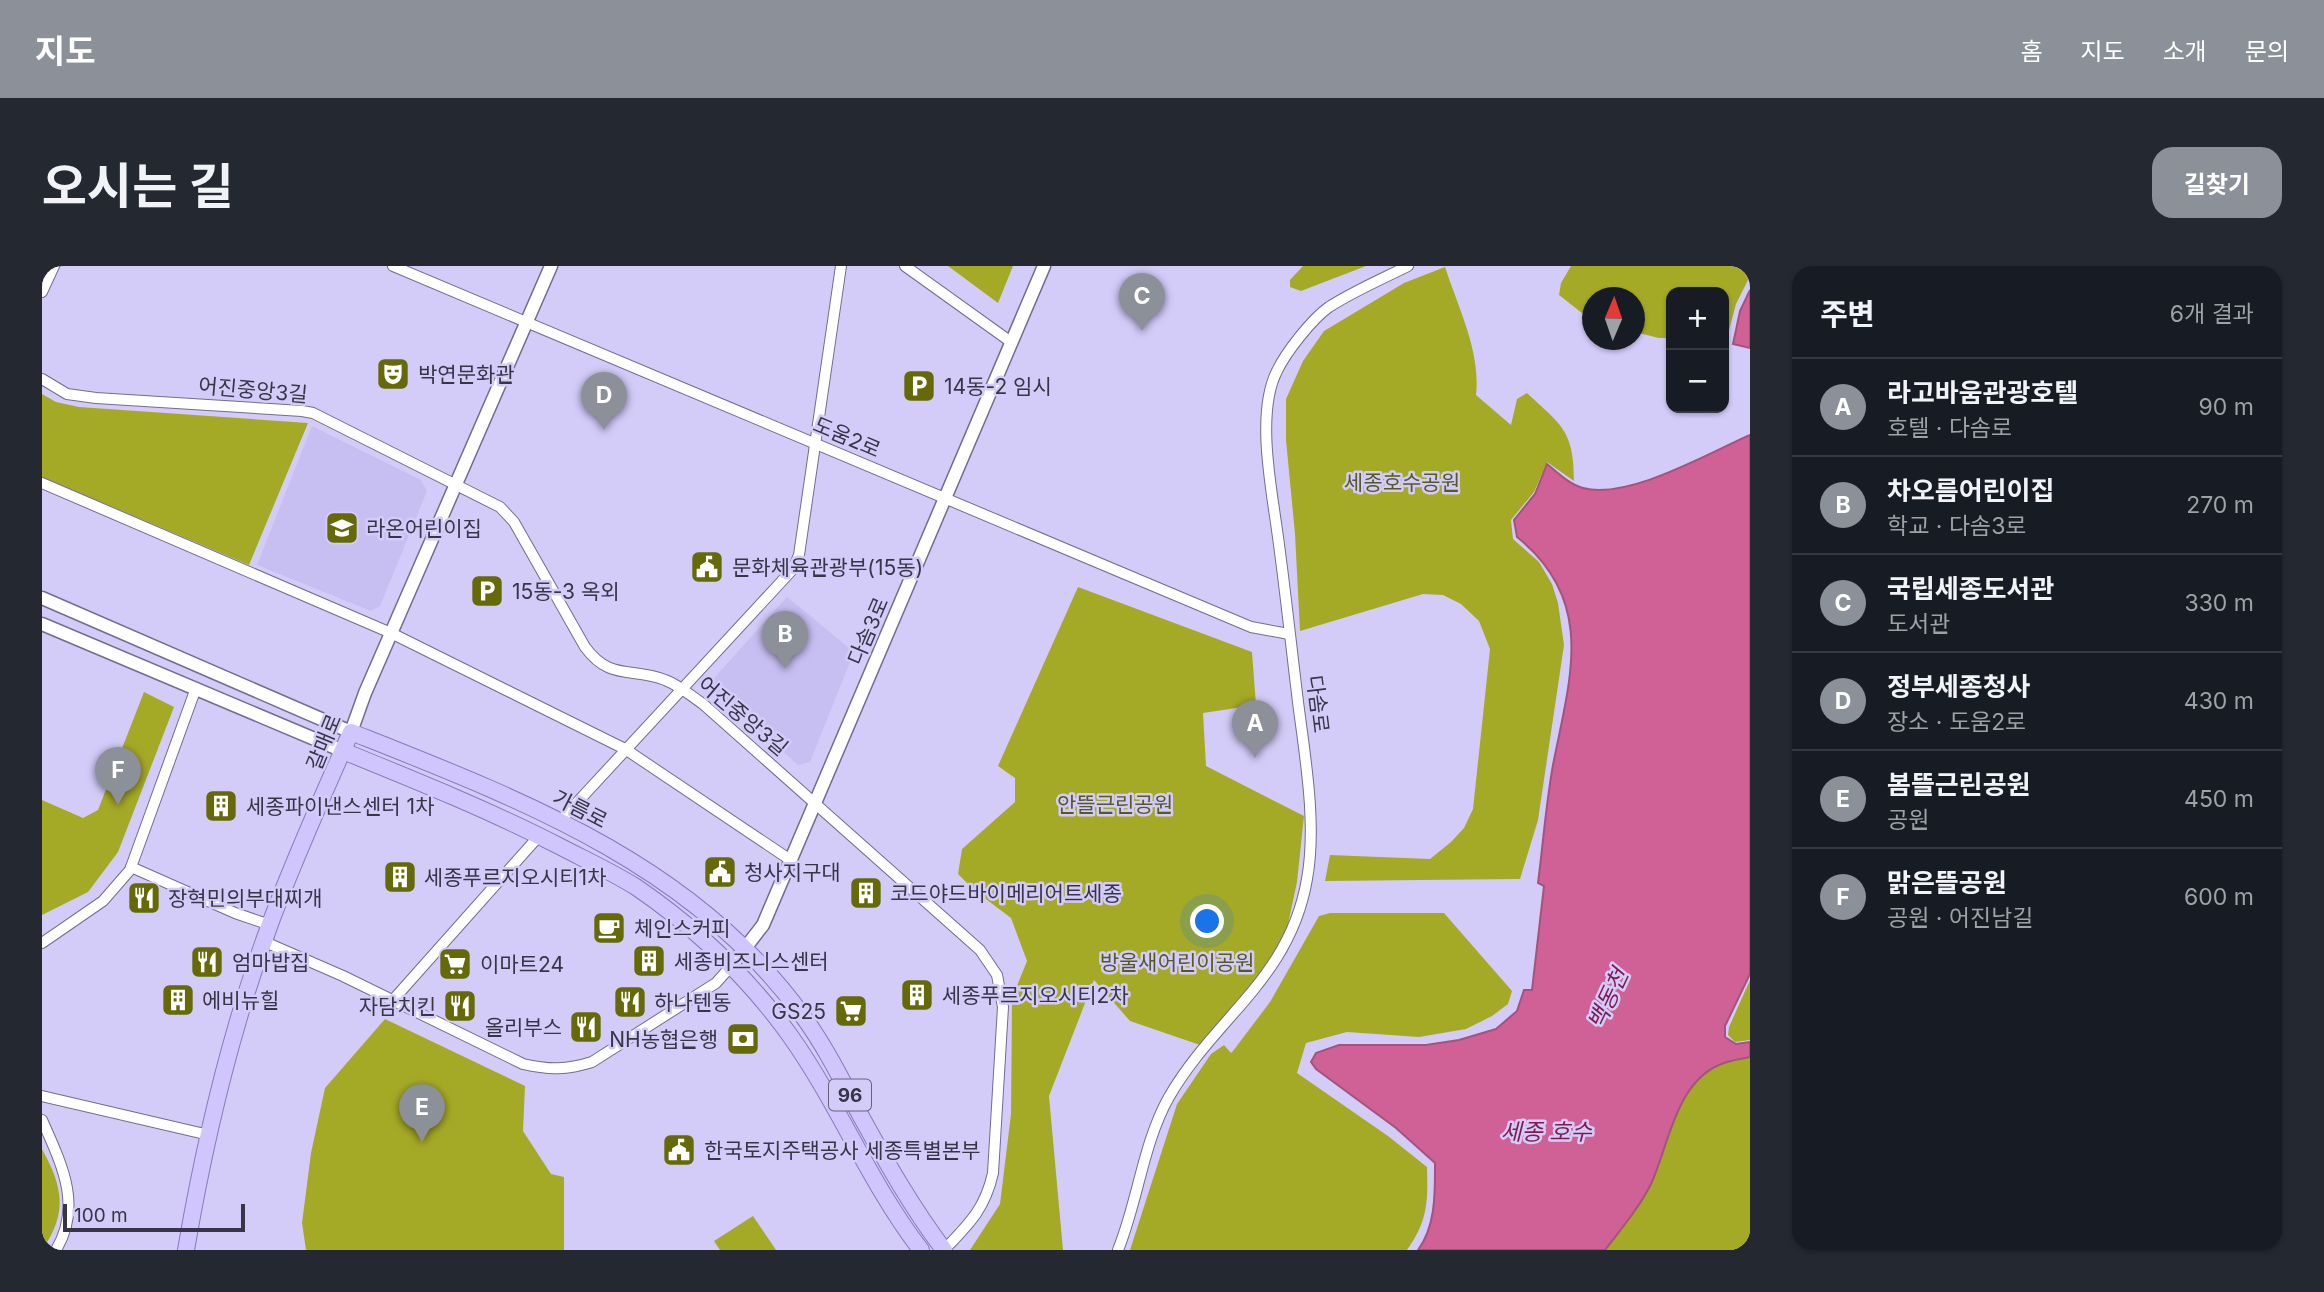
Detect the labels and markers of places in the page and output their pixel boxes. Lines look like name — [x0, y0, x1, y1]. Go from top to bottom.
pin: C — [1119, 273, 1165, 331]
theatre icon: 박연문화관 — [374, 355, 412, 393]
place label: 박연문화관 — [418, 362, 515, 387]
parking icon: 14동-2 임시 — [900, 367, 938, 405]
pin: D — [581, 372, 627, 430]
place label: 14동-2 임시 — [944, 374, 1052, 399]
school or university icon: 라온어린이집 — [323, 509, 361, 547]
place label: 라온어린이집 — [366, 516, 482, 541]
public building icon: 문화체육관광부(15동) — [688, 548, 726, 586]
place label: 문화체육관광부(15동) — [732, 555, 923, 580]
parking icon: 15동-3 옥외 — [468, 572, 506, 610]
place label: 15동-3 옥외 — [512, 579, 620, 604]
pin: B — [762, 611, 808, 669]
pin: A — [1232, 700, 1278, 758]
pin: F — [95, 747, 141, 805]
building icon: 세종파이낸스센터 1차 — [202, 787, 240, 825]
place label: 세종파이낸스센터 1차 — [246, 794, 434, 819]
public building icon: 청사지구대 — [701, 853, 739, 891]
building icon: 세종푸르지오시티1차 — [381, 858, 419, 896]
place label: 청사지구대 — [744, 860, 841, 885]
place label: 세종푸르지오시티1차 — [424, 865, 606, 890]
building icon: 코드야드바이메리어트세종 — [847, 874, 885, 912]
restaurant icon: 장혁민의부대찌개 — [125, 879, 163, 917]
place label: 코드야드바이메리어트세종 — [890, 881, 1122, 906]
place label: 장혁민의부대찌개 — [168, 886, 323, 911]
cafe icon: 체인스커피 — [590, 909, 628, 947]
place label: 체인스커피 — [634, 916, 731, 941]
building icon: 세종비즈니스센터 — [630, 942, 668, 980]
restaurant icon: 엄마밥집 — [188, 943, 226, 981]
supermarket icon: 이마트24 — [436, 945, 474, 983]
place label: 세종비즈니스센터 — [674, 949, 829, 974]
place label: 엄마밥집 — [232, 950, 309, 975]
place label: 이마트24 — [480, 952, 564, 977]
building icon: 세종푸르지오시티2차 — [898, 976, 936, 1014]
building icon: 에비뉴힐 — [159, 981, 197, 1019]
restaurant icon: 하나텐동 — [611, 983, 649, 1021]
place label: 세종푸르지오시티2차 — [942, 983, 1129, 1008]
restaurant icon: 자담치킨 — [441, 987, 479, 1025]
place label: 에비뉴힐 — [202, 988, 279, 1013]
place label: 하나텐동 — [654, 990, 731, 1015]
supermarket icon: GS25 — [832, 992, 870, 1030]
place label: 자담치킨 — [359, 994, 436, 1019]
place label: GS25 — [771, 999, 826, 1024]
restaurant icon: 올리부스 — [567, 1008, 605, 1046]
place label: 올리부스 — [485, 1015, 562, 1040]
bank icon: NH농협은행 — [724, 1020, 762, 1058]
place label: NH농협은행 — [609, 1027, 718, 1052]
pin: E — [399, 1084, 445, 1142]
public building icon: 한국토지주택공사 세종특별본부 — [660, 1131, 698, 1169]
place label: 한국토지주택공사 세종특별본부 — [704, 1138, 980, 1163]

